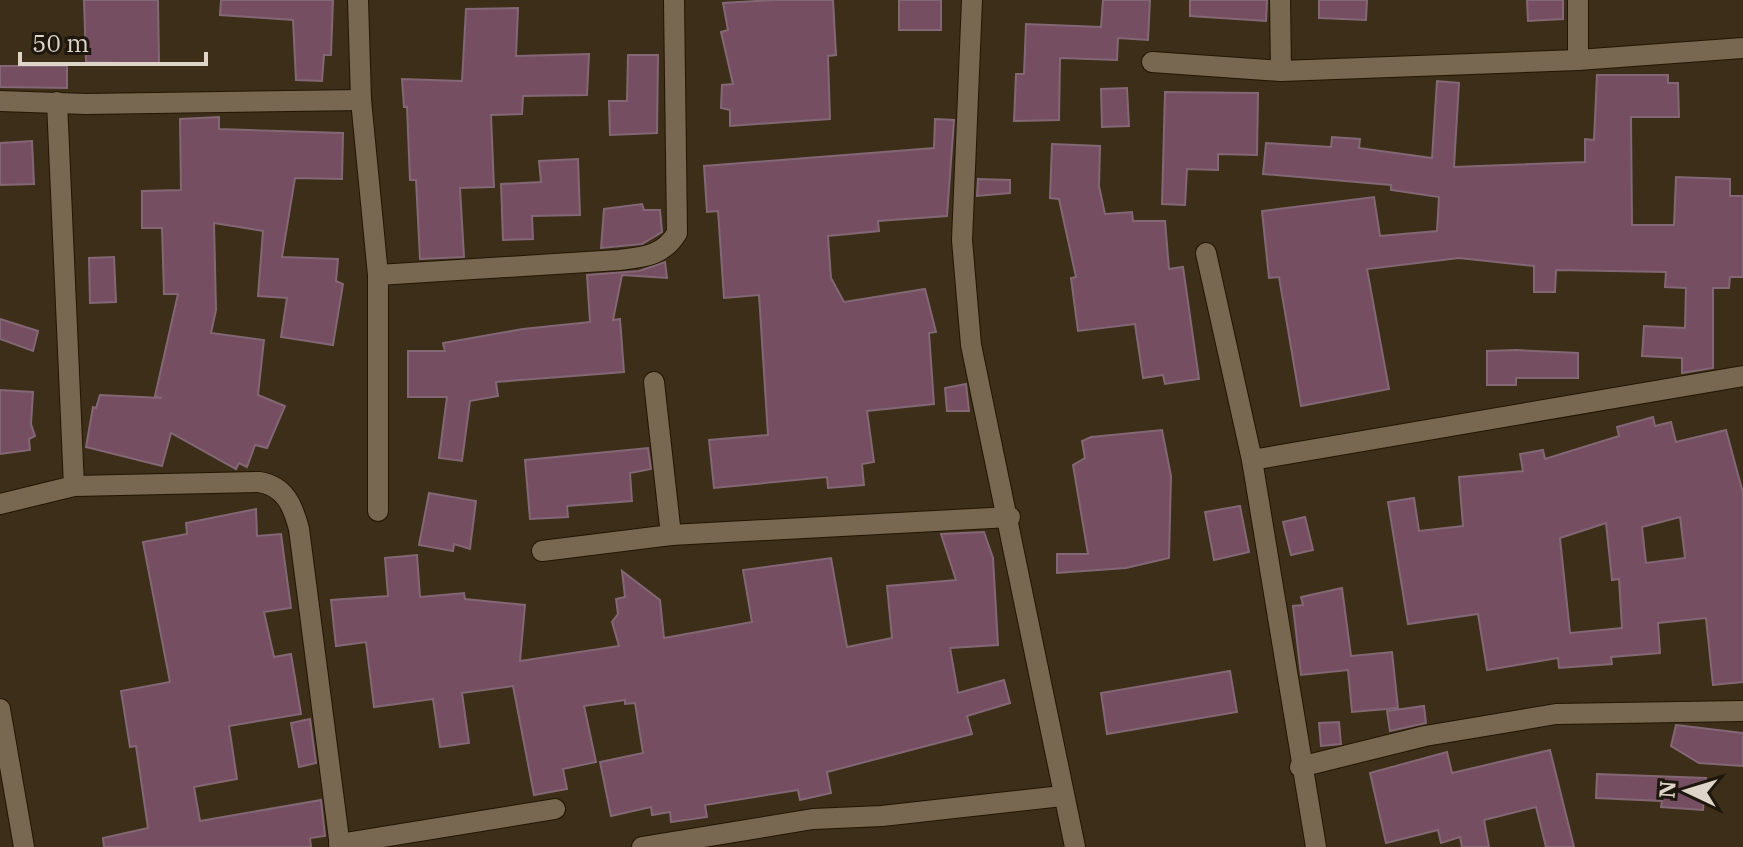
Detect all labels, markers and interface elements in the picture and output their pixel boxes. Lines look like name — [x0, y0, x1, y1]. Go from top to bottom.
scale bar — [20, 16, 206, 66]
text: 50 m — [32, 27, 89, 59]
north arrow — [1647, 751, 1727, 831]
text: N — [1651, 780, 1682, 799]

